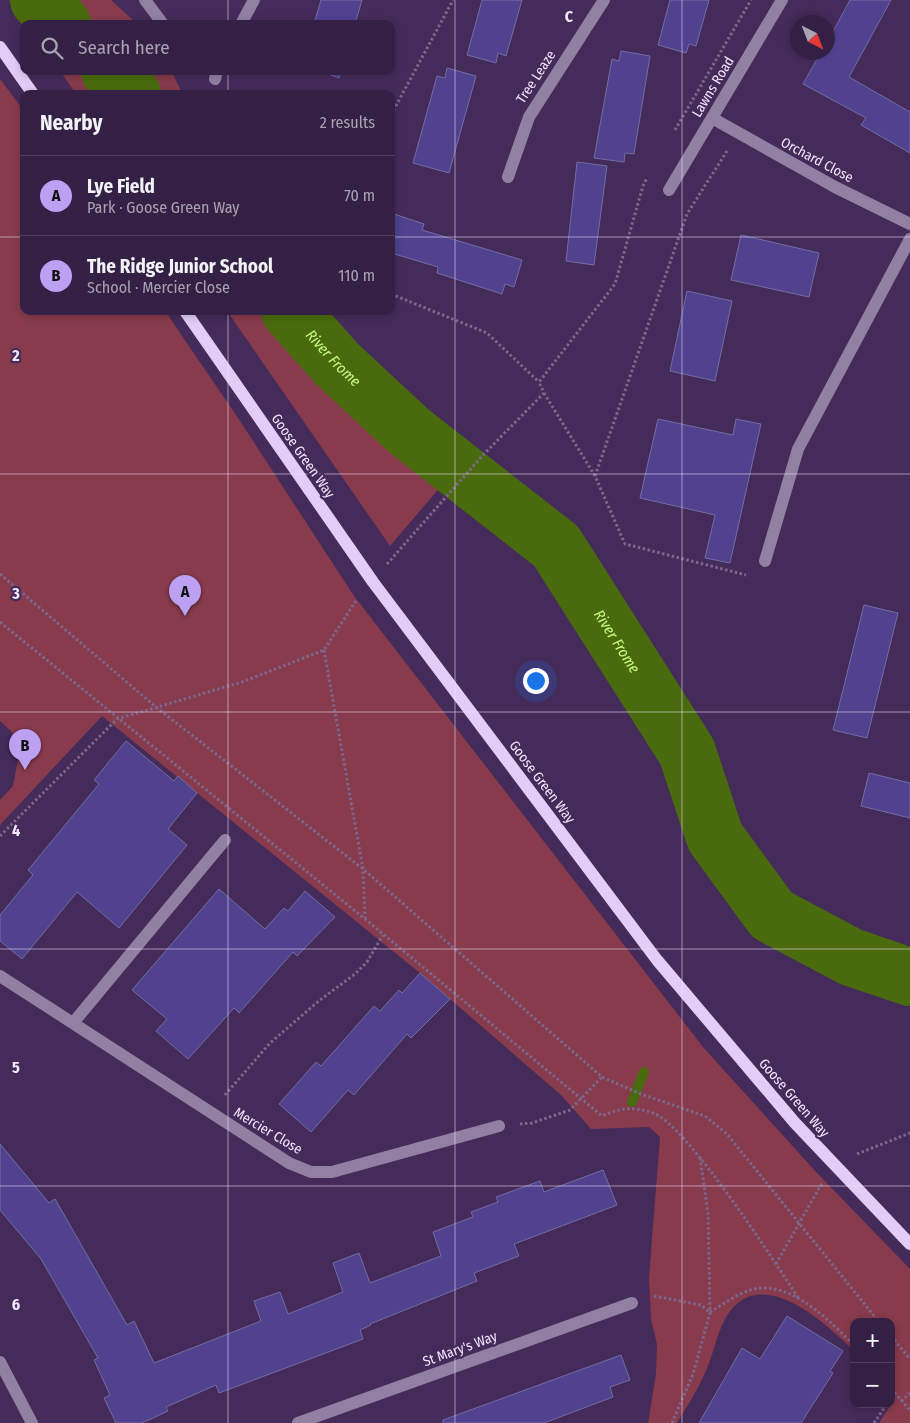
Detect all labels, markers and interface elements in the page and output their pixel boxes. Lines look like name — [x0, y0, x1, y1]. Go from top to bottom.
text: C — [565, 7, 574, 26]
north arrow — [790, 15, 835, 60]
search box — [20, 20, 395, 75]
icon: search — [38, 34, 66, 62]
text: Search here — [78, 36, 170, 59]
street label: Tree Leaze — [513, 47, 559, 107]
street label: Lawns Road — [688, 54, 738, 120]
text: Nearby — [40, 110, 102, 136]
text: 2 results — [320, 113, 375, 132]
street label: Orchard Close — [778, 134, 856, 186]
text: Lye Field — [87, 175, 155, 198]
text: A — [52, 186, 60, 205]
text: 70 m — [344, 186, 375, 205]
text: Park · Goose Green Way — [87, 198, 239, 217]
text: The Ridge Junior School — [87, 255, 273, 278]
text: B — [52, 266, 60, 285]
text: 110 m — [338, 266, 375, 285]
text: School · Mercier Close — [87, 278, 230, 297]
water label: River Frome — [302, 326, 364, 390]
text: 2 — [11, 346, 20, 365]
street label: Goose Green Way — [268, 411, 339, 502]
pin: A — [169, 575, 201, 616]
text: 3 — [11, 584, 20, 603]
water label: River Frome — [590, 606, 644, 677]
your location — [523, 668, 549, 694]
pin: B — [9, 729, 41, 770]
street label: Goose Green Way — [505, 737, 579, 827]
text: 4 — [12, 821, 20, 840]
street label: Goose Green Way — [755, 1055, 833, 1141]
text: 5 — [12, 1058, 20, 1077]
street label: Mercier Close — [231, 1104, 305, 1158]
text: 6 — [12, 1295, 20, 1314]
map controls — [850, 1318, 895, 1408]
button: + — [850, 1318, 895, 1363]
street label: St Mary's Way — [421, 1327, 500, 1370]
button: − — [850, 1363, 895, 1408]

